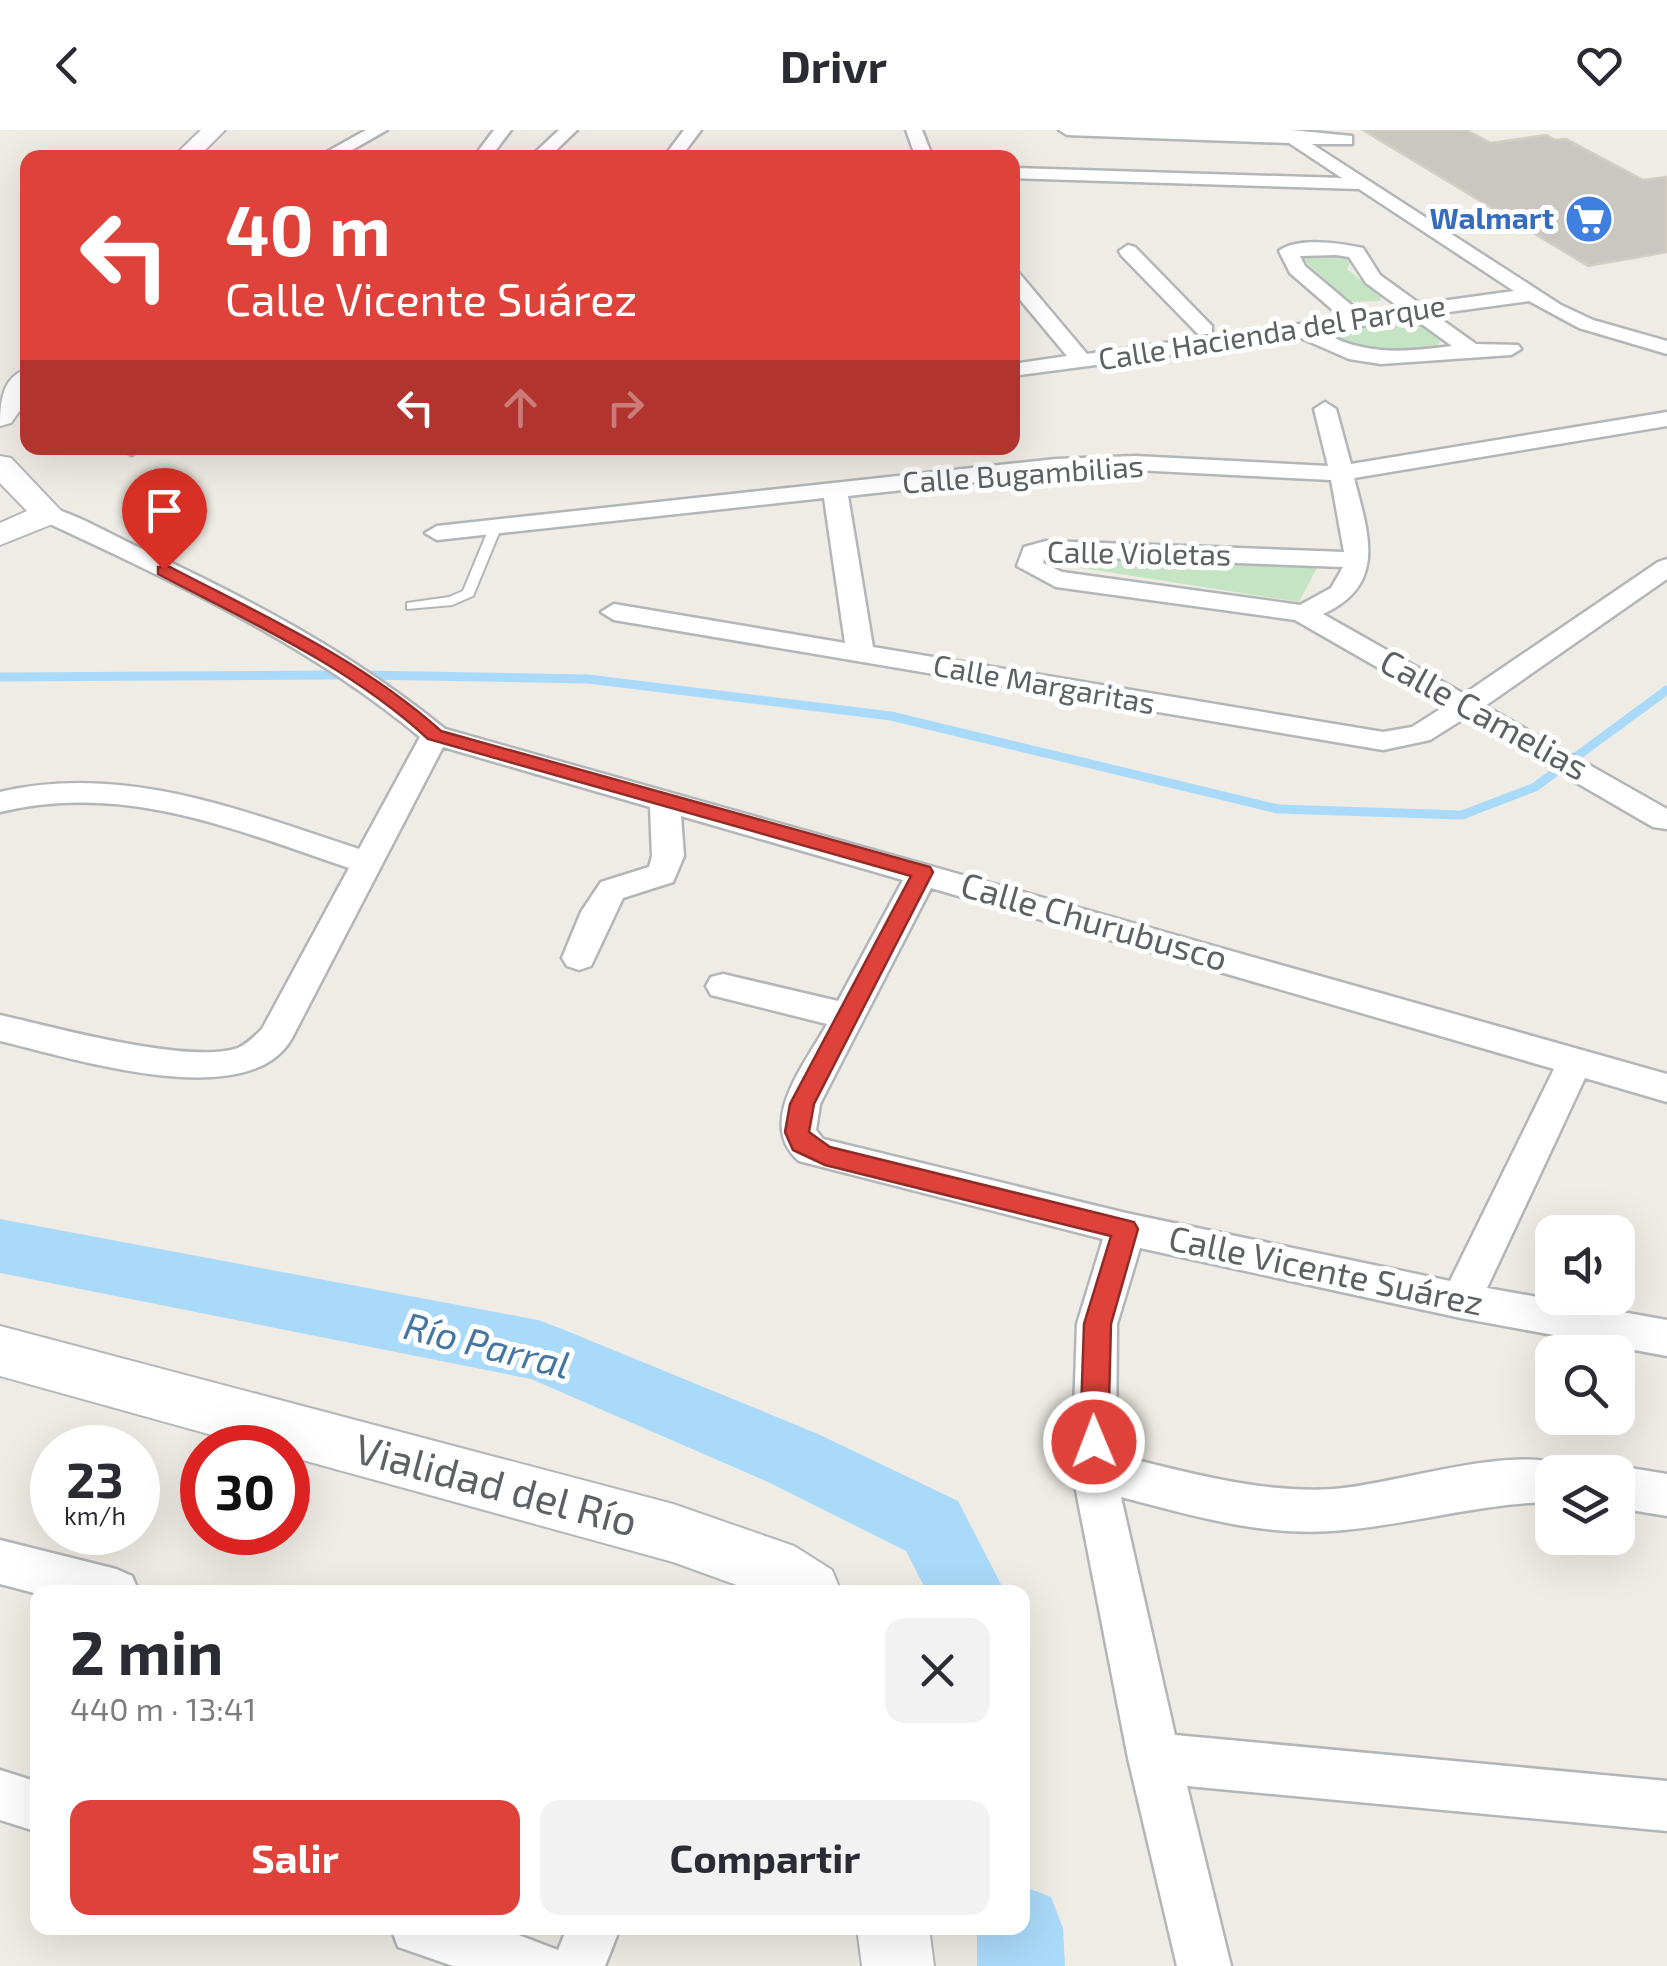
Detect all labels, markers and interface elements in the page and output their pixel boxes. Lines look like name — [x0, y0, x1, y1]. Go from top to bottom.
icon: back — [40, 38, 95, 93]
text: Drivr — [780, 38, 887, 92]
icon: heart — [1572, 38, 1627, 93]
text: 40 m — [225, 186, 391, 270]
icon: left — [60, 190, 190, 320]
supermarket icon: Walmart — [1563, 193, 1615, 245]
place label: Walmart — [1430, 199, 1554, 235]
text: Calle Vicente Suárez — [225, 271, 637, 325]
street label: Calle Hacienda del Parque — [1096, 286, 1448, 376]
icon: left — [388, 380, 443, 435]
icon: ahead — [493, 380, 548, 435]
icon: right — [598, 380, 653, 435]
street label: Calle Bugambilias — [901, 447, 1145, 499]
pin — [122, 468, 207, 571]
icon: arrive — [137, 483, 192, 538]
street label: Calle Violetas — [1047, 532, 1232, 572]
street label: Calle Camelias — [1374, 639, 1596, 788]
street label: Calle Margaritas — [931, 646, 1158, 720]
street label: Calle Churubusco — [957, 862, 1233, 978]
street label: Calle Vicente Suárez — [1165, 1215, 1488, 1323]
map controls — [1535, 1215, 1635, 1555]
button: sound — [1535, 1215, 1635, 1315]
water label: Río Parral — [400, 1301, 575, 1387]
button: search — [1535, 1335, 1635, 1435]
position arrow — [1042, 1390, 1146, 1494]
street label: Vialidad del Río — [350, 1421, 643, 1545]
speed limit sign: 30 — [180, 1425, 310, 1555]
text: 23 — [66, 1448, 124, 1508]
button: layers — [1535, 1455, 1635, 1555]
text: km/h — [64, 1500, 126, 1530]
text: 2 min — [70, 1615, 223, 1687]
button: close — [885, 1618, 990, 1723]
text: 440 m · 13:41 — [70, 1689, 256, 1727]
button: Salir — [70, 1800, 520, 1915]
button: Compartir — [540, 1800, 990, 1915]

